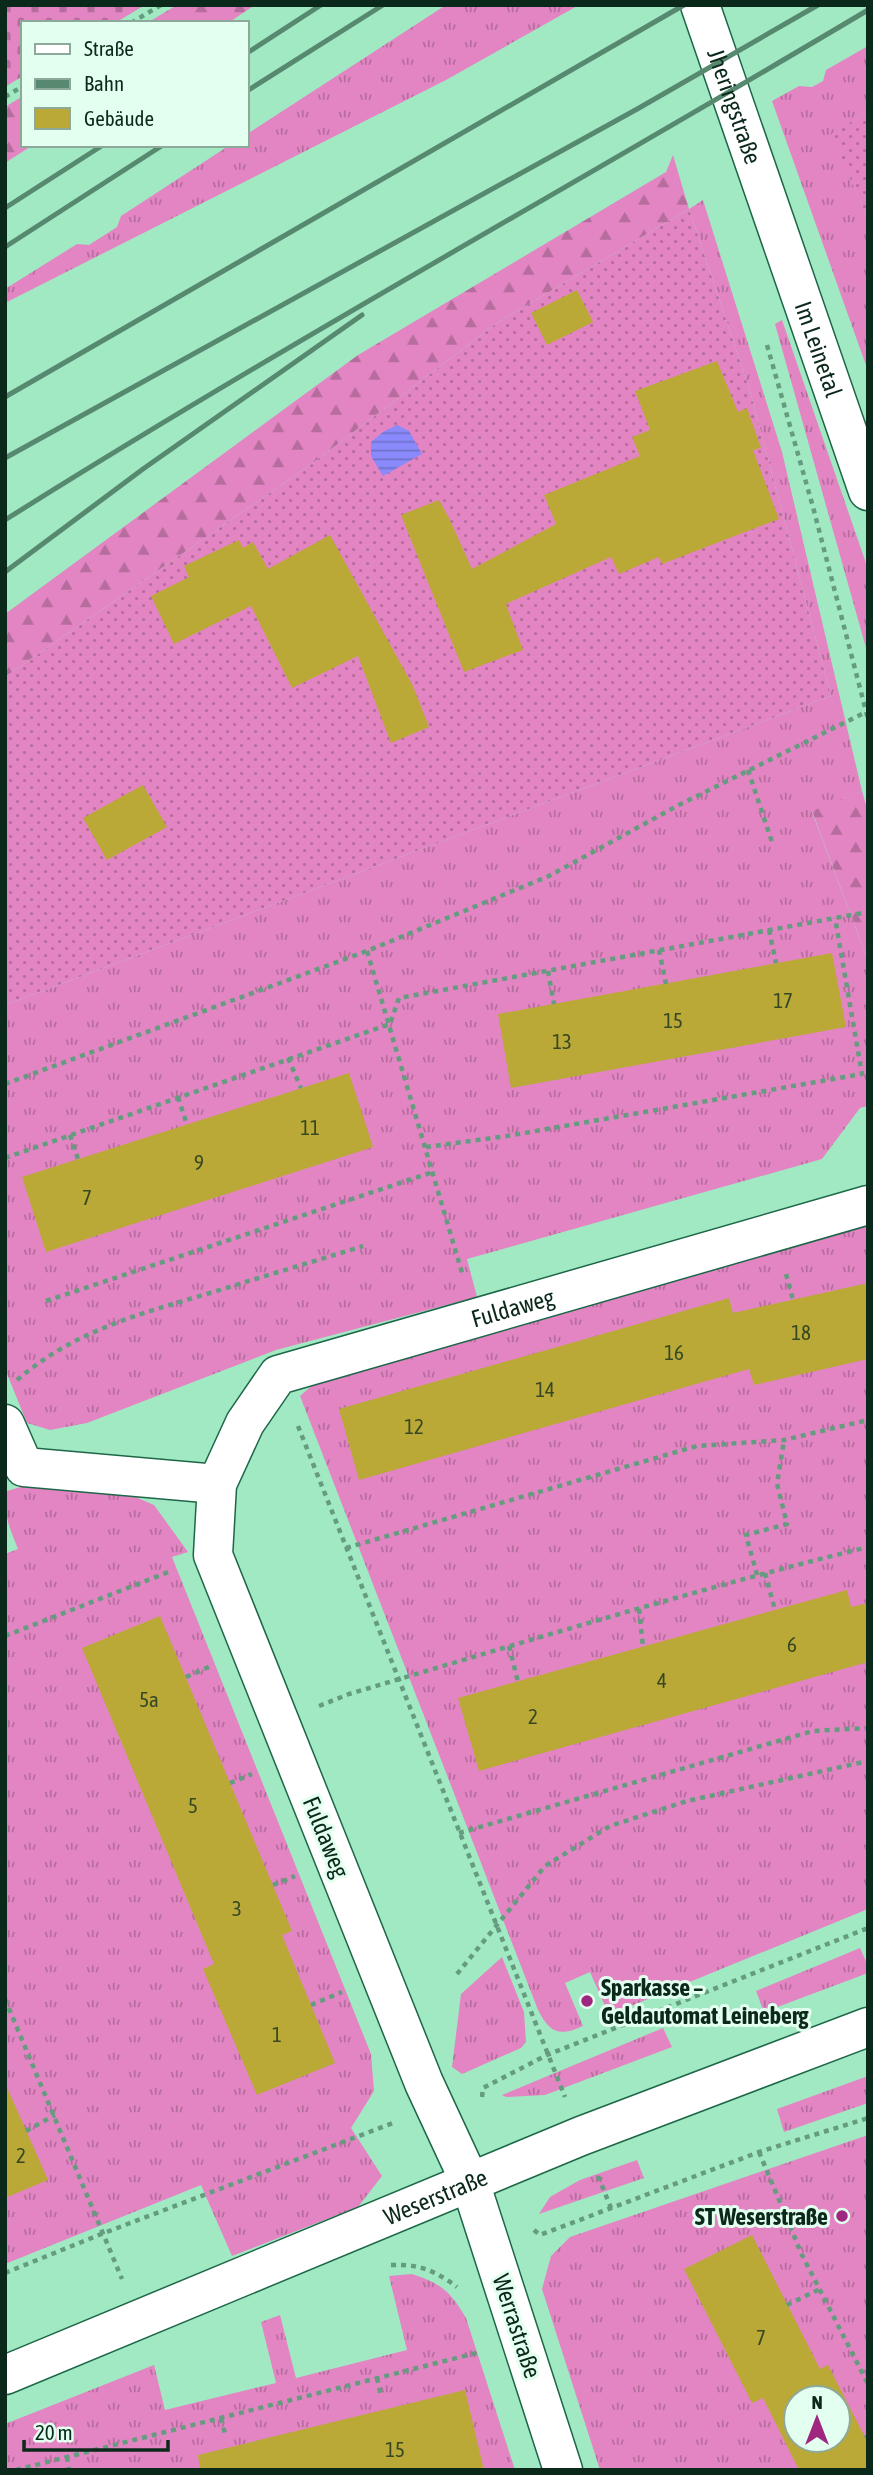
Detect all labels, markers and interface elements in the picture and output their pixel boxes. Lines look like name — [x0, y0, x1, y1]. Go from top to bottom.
legend — [21, 21, 248, 147]
text: Straße — [84, 36, 134, 60]
street label: Jheringstraße — [703, 45, 767, 167]
text: Bahn — [84, 71, 124, 95]
text: Gebäude — [84, 106, 154, 130]
street label: Im Leinetal — [790, 298, 848, 401]
house number: 17 — [773, 988, 793, 1012]
house number: 15 — [663, 1008, 683, 1032]
house number: 13 — [552, 1029, 572, 1053]
house number: 11 — [300, 1115, 320, 1139]
house number: 9 — [194, 1150, 204, 1174]
house number: 7 — [82, 1185, 92, 1209]
street label: Fuldaweg — [468, 1282, 558, 1332]
house number: 18 — [791, 1320, 811, 1344]
house number: 16 — [664, 1340, 684, 1364]
house number: 14 — [535, 1377, 555, 1401]
house number: 12 — [404, 1414, 424, 1438]
house number: 6 — [787, 1632, 797, 1656]
house number: 4 — [657, 1668, 667, 1692]
house number: 5a — [139, 1687, 159, 1711]
house number: 2 — [528, 1704, 538, 1728]
house number: 5 — [188, 1793, 198, 1817]
street label: Fuldaweg — [298, 1793, 355, 1882]
house number: 3 — [232, 1896, 242, 1920]
place label: Sparkasse – Geldautomat Leineberg — [601, 1974, 809, 2029]
marker: Sparkasse – Geldautomat Leineberg — [579, 1993, 595, 2009]
house number: 1 — [272, 2022, 282, 2046]
house number: 2 — [16, 2143, 26, 2167]
street label: Weserstraße — [380, 2163, 491, 2230]
place label: ST Weserstraße — [695, 2203, 828, 2230]
marker: ST Weserstraße — [834, 2208, 850, 2224]
street label: Werrastraße — [488, 2271, 546, 2381]
house number: 7 — [756, 2325, 766, 2349]
north arrow — [782, 2384, 852, 2454]
text: N — [811, 2391, 823, 2413]
scale bar — [24, 2408, 168, 2452]
text: 20 m — [35, 2420, 73, 2444]
house number: 15 — [385, 2437, 405, 2461]

